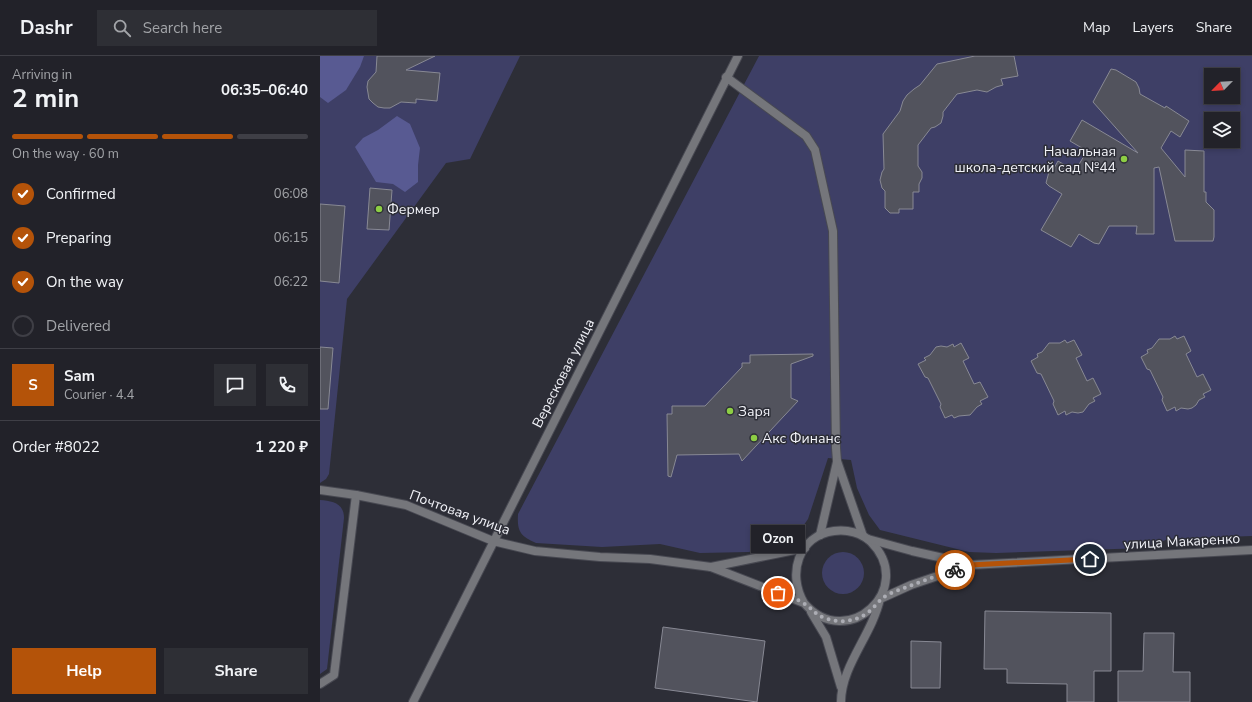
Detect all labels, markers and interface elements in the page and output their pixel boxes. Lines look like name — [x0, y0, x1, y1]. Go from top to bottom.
search box — [97, 10, 377, 46]
text: Dashr — [20, 15, 73, 41]
icon: search — [111, 17, 133, 39]
text: Search here — [143, 18, 222, 38]
text: Map — [1083, 18, 1110, 37]
text: Layers — [1132, 18, 1174, 37]
text: Share — [1196, 18, 1232, 37]
text: Arriving in — [12, 66, 72, 84]
north arrow — [1204, 68, 1240, 104]
map controls — [1204, 68, 1240, 148]
text: 06:35–06:40 — [221, 80, 308, 100]
text: 2 min — [12, 81, 79, 116]
button: layers — [1204, 112, 1240, 148]
place label: Начальная школа-детский сад №44 — [954, 142, 1116, 177]
text: On the way · 60 m — [12, 145, 119, 163]
marker: Начальная школа-детский сад №44 — [1119, 154, 1129, 164]
icon: check — [12, 183, 34, 205]
text: Confirmed — [46, 184, 116, 204]
text: 06:08 — [274, 185, 308, 203]
place label: Фермер — [387, 200, 440, 219]
marker: Фермер — [374, 204, 384, 214]
icon: check — [12, 227, 34, 249]
text: Preparing — [46, 228, 111, 248]
text: 06:15 — [274, 229, 308, 247]
icon: check — [12, 271, 34, 293]
text: On the way — [46, 272, 124, 292]
text: 06:22 — [274, 273, 308, 291]
street label: Вересковая улица — [528, 315, 599, 431]
text: Delivered — [46, 316, 111, 336]
button: chat — [214, 364, 256, 406]
button: phone — [266, 364, 308, 406]
text: Sam — [64, 366, 95, 386]
text: S — [28, 375, 38, 395]
text: Courier · 4.4 — [64, 386, 134, 404]
place label: Заря — [738, 402, 770, 421]
marker: Заря — [725, 406, 735, 416]
place label: Акс Финанс — [762, 429, 841, 448]
marker: Акс Финанс — [749, 433, 759, 443]
text: Order #8022 — [12, 437, 100, 457]
text: 1 220 ₽ — [255, 437, 308, 457]
street label: Почтовая улица — [407, 485, 513, 539]
callout: Ozon — [751, 525, 805, 553]
street label: улица Макаренко — [1123, 529, 1241, 554]
text: Ozon — [762, 530, 794, 548]
pin — [1073, 542, 1107, 576]
icon: home — [1079, 548, 1101, 570]
courier — [935, 550, 975, 590]
icon: bike — [944, 559, 966, 581]
pin — [761, 576, 795, 610]
icon: bag — [767, 582, 789, 604]
button: Help — [12, 648, 156, 694]
button: Share — [164, 648, 308, 694]

